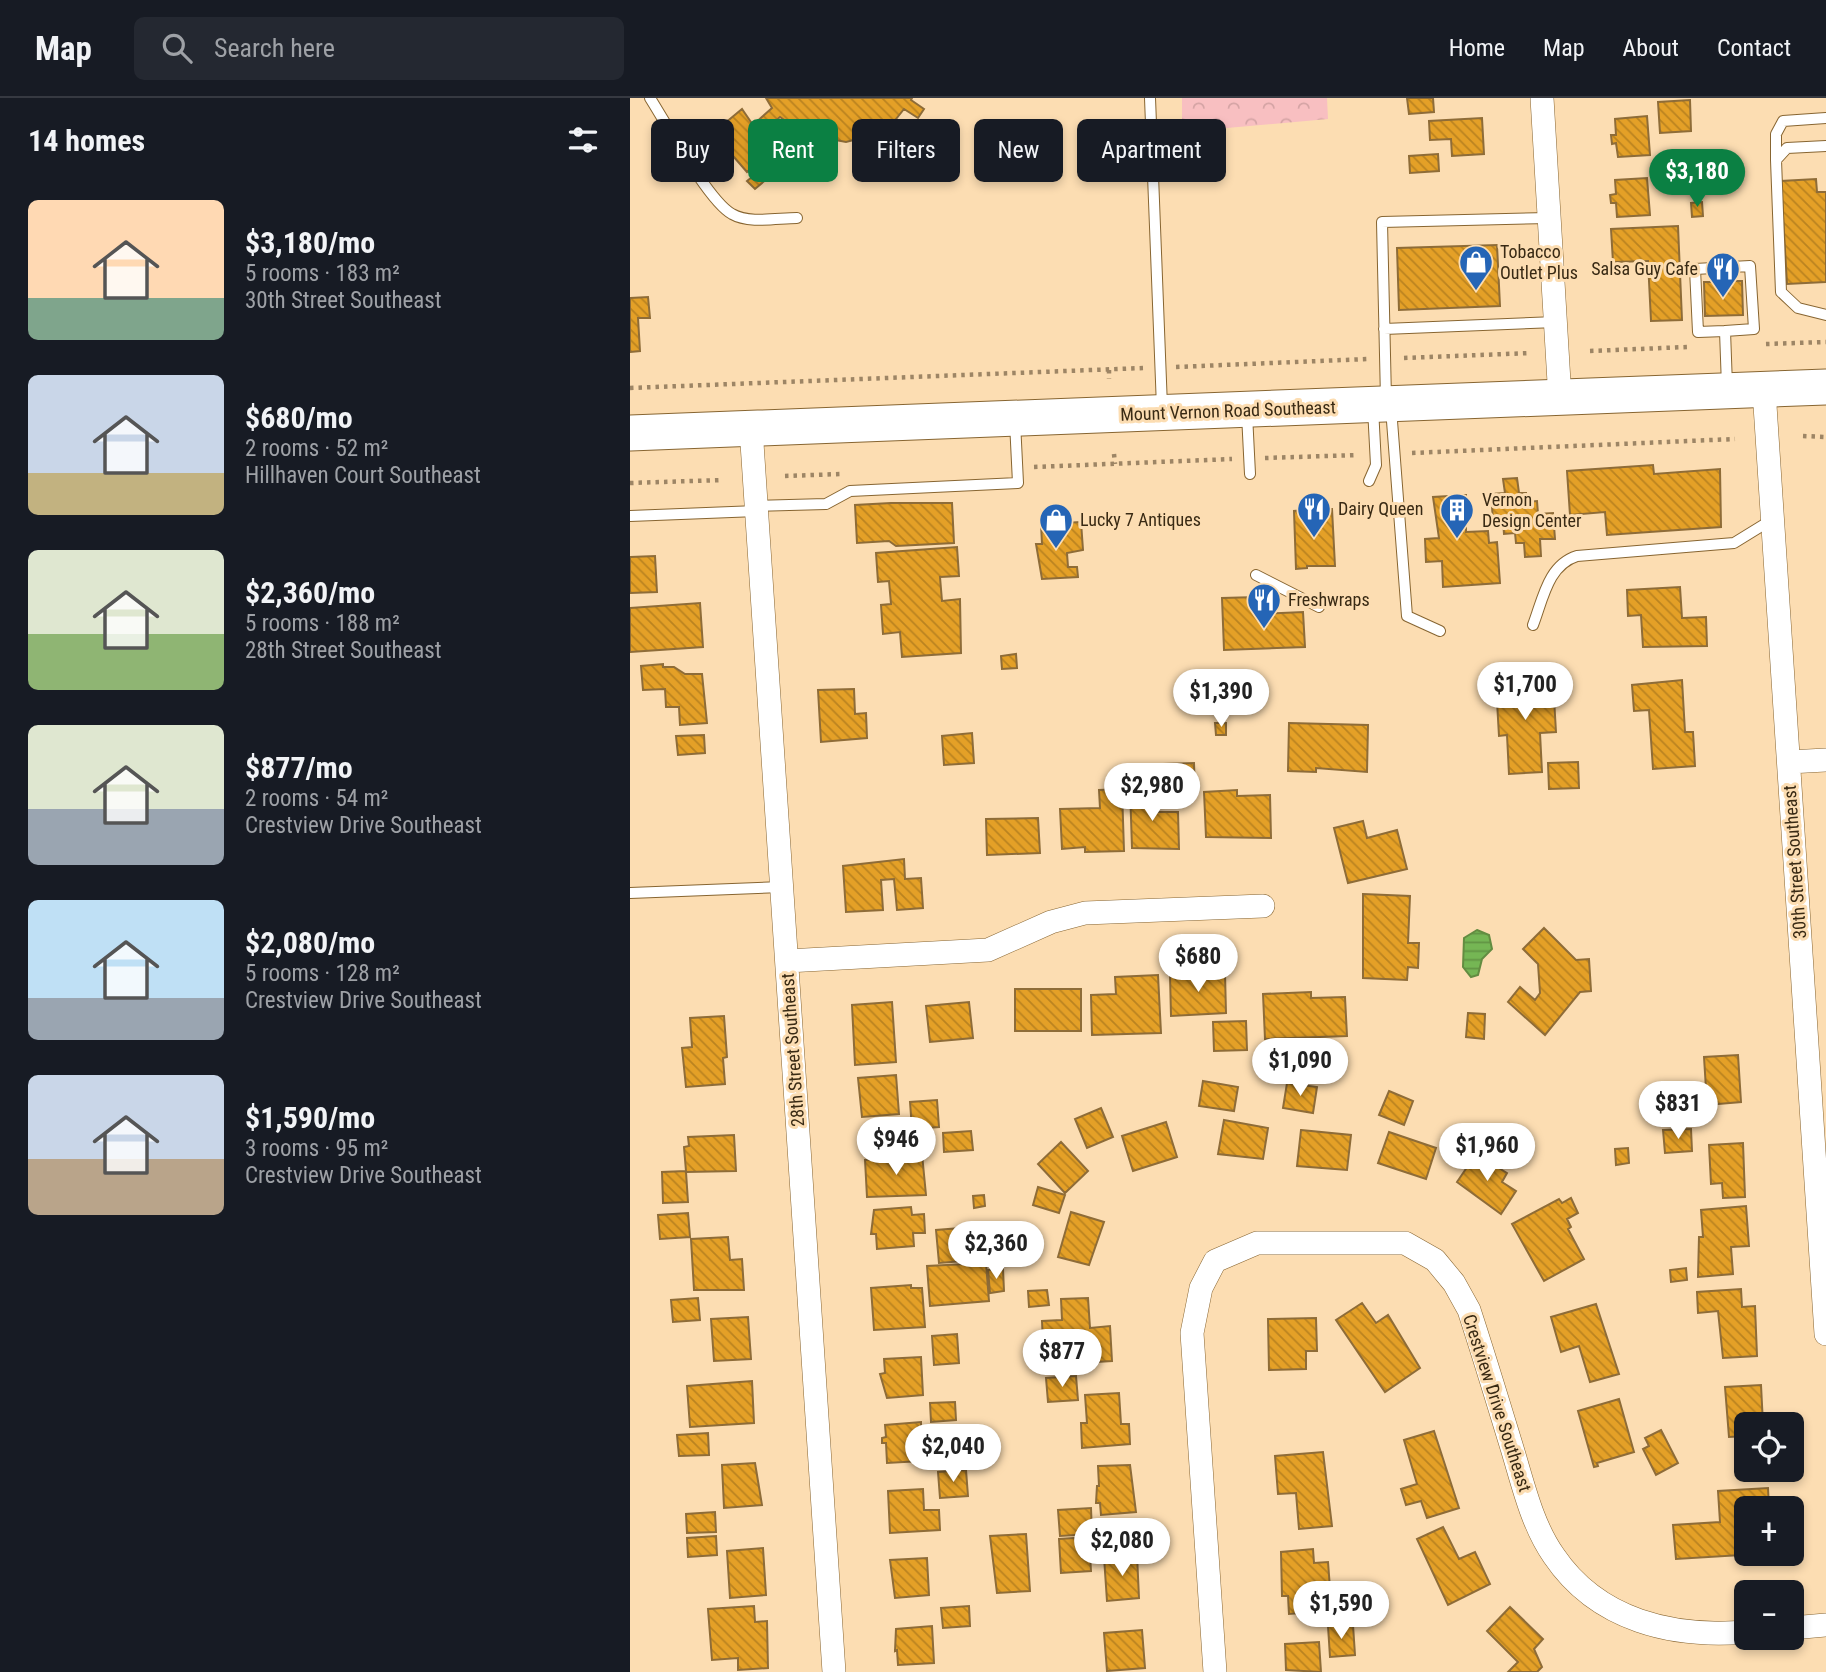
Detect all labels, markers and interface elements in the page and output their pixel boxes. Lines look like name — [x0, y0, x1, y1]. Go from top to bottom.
search box — [134, 17, 624, 80]
text: Map — [35, 29, 92, 68]
icon: search — [158, 29, 196, 67]
text: Search here — [214, 33, 335, 63]
text: Home — [1449, 34, 1505, 62]
text: Map — [1543, 34, 1585, 62]
text: About — [1623, 34, 1679, 62]
text: Contact — [1717, 34, 1791, 62]
chip: Buy — [651, 119, 734, 182]
chip: Rent — [748, 119, 838, 182]
chip: Filters — [852, 119, 960, 182]
chip: New — [974, 119, 1063, 182]
chip: Apartment — [1077, 119, 1226, 182]
icon: filters — [564, 121, 602, 159]
text: 14 homes — [28, 123, 145, 158]
pin: $3,180 — [1640, 150, 1754, 209]
text: $3,180 — [1665, 158, 1729, 185]
text: $3,180/mo — [245, 225, 375, 260]
icon: home — [84, 228, 168, 312]
place label: Tobacco Outlet Plus — [1500, 241, 1578, 283]
shop icon: Tobacco Outlet Plus — [1457, 243, 1495, 292]
restaurant icon: Salsa Guy Cafe — [1704, 250, 1742, 299]
place label: Salsa Guy Cafe — [1591, 258, 1698, 279]
text: 5 rooms · 183 m² — [245, 260, 400, 287]
text: 30th Street Southeast — [245, 287, 442, 314]
street label: Mount Vernon Road Southeast — [1120, 396, 1336, 425]
text: $680/mo — [245, 400, 353, 435]
icon: home — [84, 403, 168, 487]
text: 2 rooms · 52 m² — [245, 435, 388, 462]
text: Hillhaven Court Southeast — [245, 462, 481, 489]
place label: Vernon Design Center — [1482, 489, 1582, 531]
restaurant icon: Dairy Queen — [1295, 490, 1333, 539]
building icon: Vernon Design Center — [1438, 491, 1476, 540]
place label: Dairy Queen — [1338, 498, 1423, 519]
shop icon: Lucky 7 Antiques — [1037, 501, 1075, 550]
place label: Lucky 7 Antiques — [1080, 509, 1201, 530]
text: $2,360/mo — [245, 575, 375, 610]
icon: home — [84, 578, 168, 662]
restaurant icon: Freshwraps — [1245, 581, 1283, 630]
place label: Freshwraps — [1288, 589, 1370, 610]
text: 5 rooms · 188 m² — [245, 610, 400, 637]
text: 28th Street Southeast — [245, 637, 442, 664]
pin: $1,700 — [1468, 662, 1582, 722]
pin: $1,390 — [1164, 670, 1278, 729]
text: $1,700 — [1493, 671, 1557, 698]
text: $1,390 — [1189, 678, 1253, 705]
text: $877/mo — [245, 750, 353, 785]
icon: home — [84, 753, 168, 837]
pin: $2,980 — [1095, 764, 1209, 823]
text: $2,980 — [1120, 772, 1184, 799]
text: 2 rooms · 54 m² — [245, 785, 388, 812]
street label: 30th Street Southeast — [1779, 785, 1810, 940]
text: Crestview Drive Southeast — [245, 812, 482, 839]
text: $2,080/mo — [245, 925, 375, 960]
icon: home — [84, 928, 168, 1012]
pin: $680 — [1157, 934, 1239, 994]
text: $680 — [1175, 943, 1221, 970]
text: 5 rooms · 128 m² — [245, 960, 400, 987]
street label: 28th Street Southeast — [777, 973, 808, 1128]
text: Crestview Drive Southeast — [245, 987, 482, 1014]
pin: $1,090 — [1243, 1038, 1357, 1098]
text: $1,090 — [1268, 1047, 1332, 1074]
pin: $831 — [1637, 1082, 1719, 1141]
text: $831 — [1655, 1090, 1701, 1117]
text: $1,590/mo — [245, 1100, 375, 1135]
icon: home — [84, 1103, 168, 1187]
pin: $946 — [855, 1118, 937, 1177]
pin: $1,960 — [1430, 1124, 1544, 1183]
text: $946 — [873, 1126, 919, 1153]
text: $1,960 — [1455, 1132, 1519, 1159]
text: 3 rooms · 95 m² — [245, 1135, 388, 1162]
text: Crestview Drive Southeast — [245, 1162, 482, 1189]
pin: $2,360 — [939, 1222, 1053, 1281]
text: $2,360 — [964, 1230, 1028, 1257]
street label: Crestview Drive Southeast — [1459, 1311, 1536, 1494]
pin: $877 — [1021, 1330, 1103, 1389]
text: $877 — [1039, 1338, 1085, 1365]
map controls — [1734, 1412, 1804, 1650]
button: locate — [1734, 1412, 1804, 1482]
pin: $2,040 — [896, 1424, 1010, 1484]
text: $2,040 — [921, 1433, 985, 1460]
button: + — [1734, 1496, 1804, 1566]
pin: $2,080 — [1065, 1518, 1179, 1578]
text: $2,080 — [1090, 1527, 1154, 1554]
button: − — [1734, 1580, 1804, 1650]
pin: $1,590 — [1284, 1582, 1398, 1641]
text: $1,590 — [1309, 1590, 1373, 1617]

